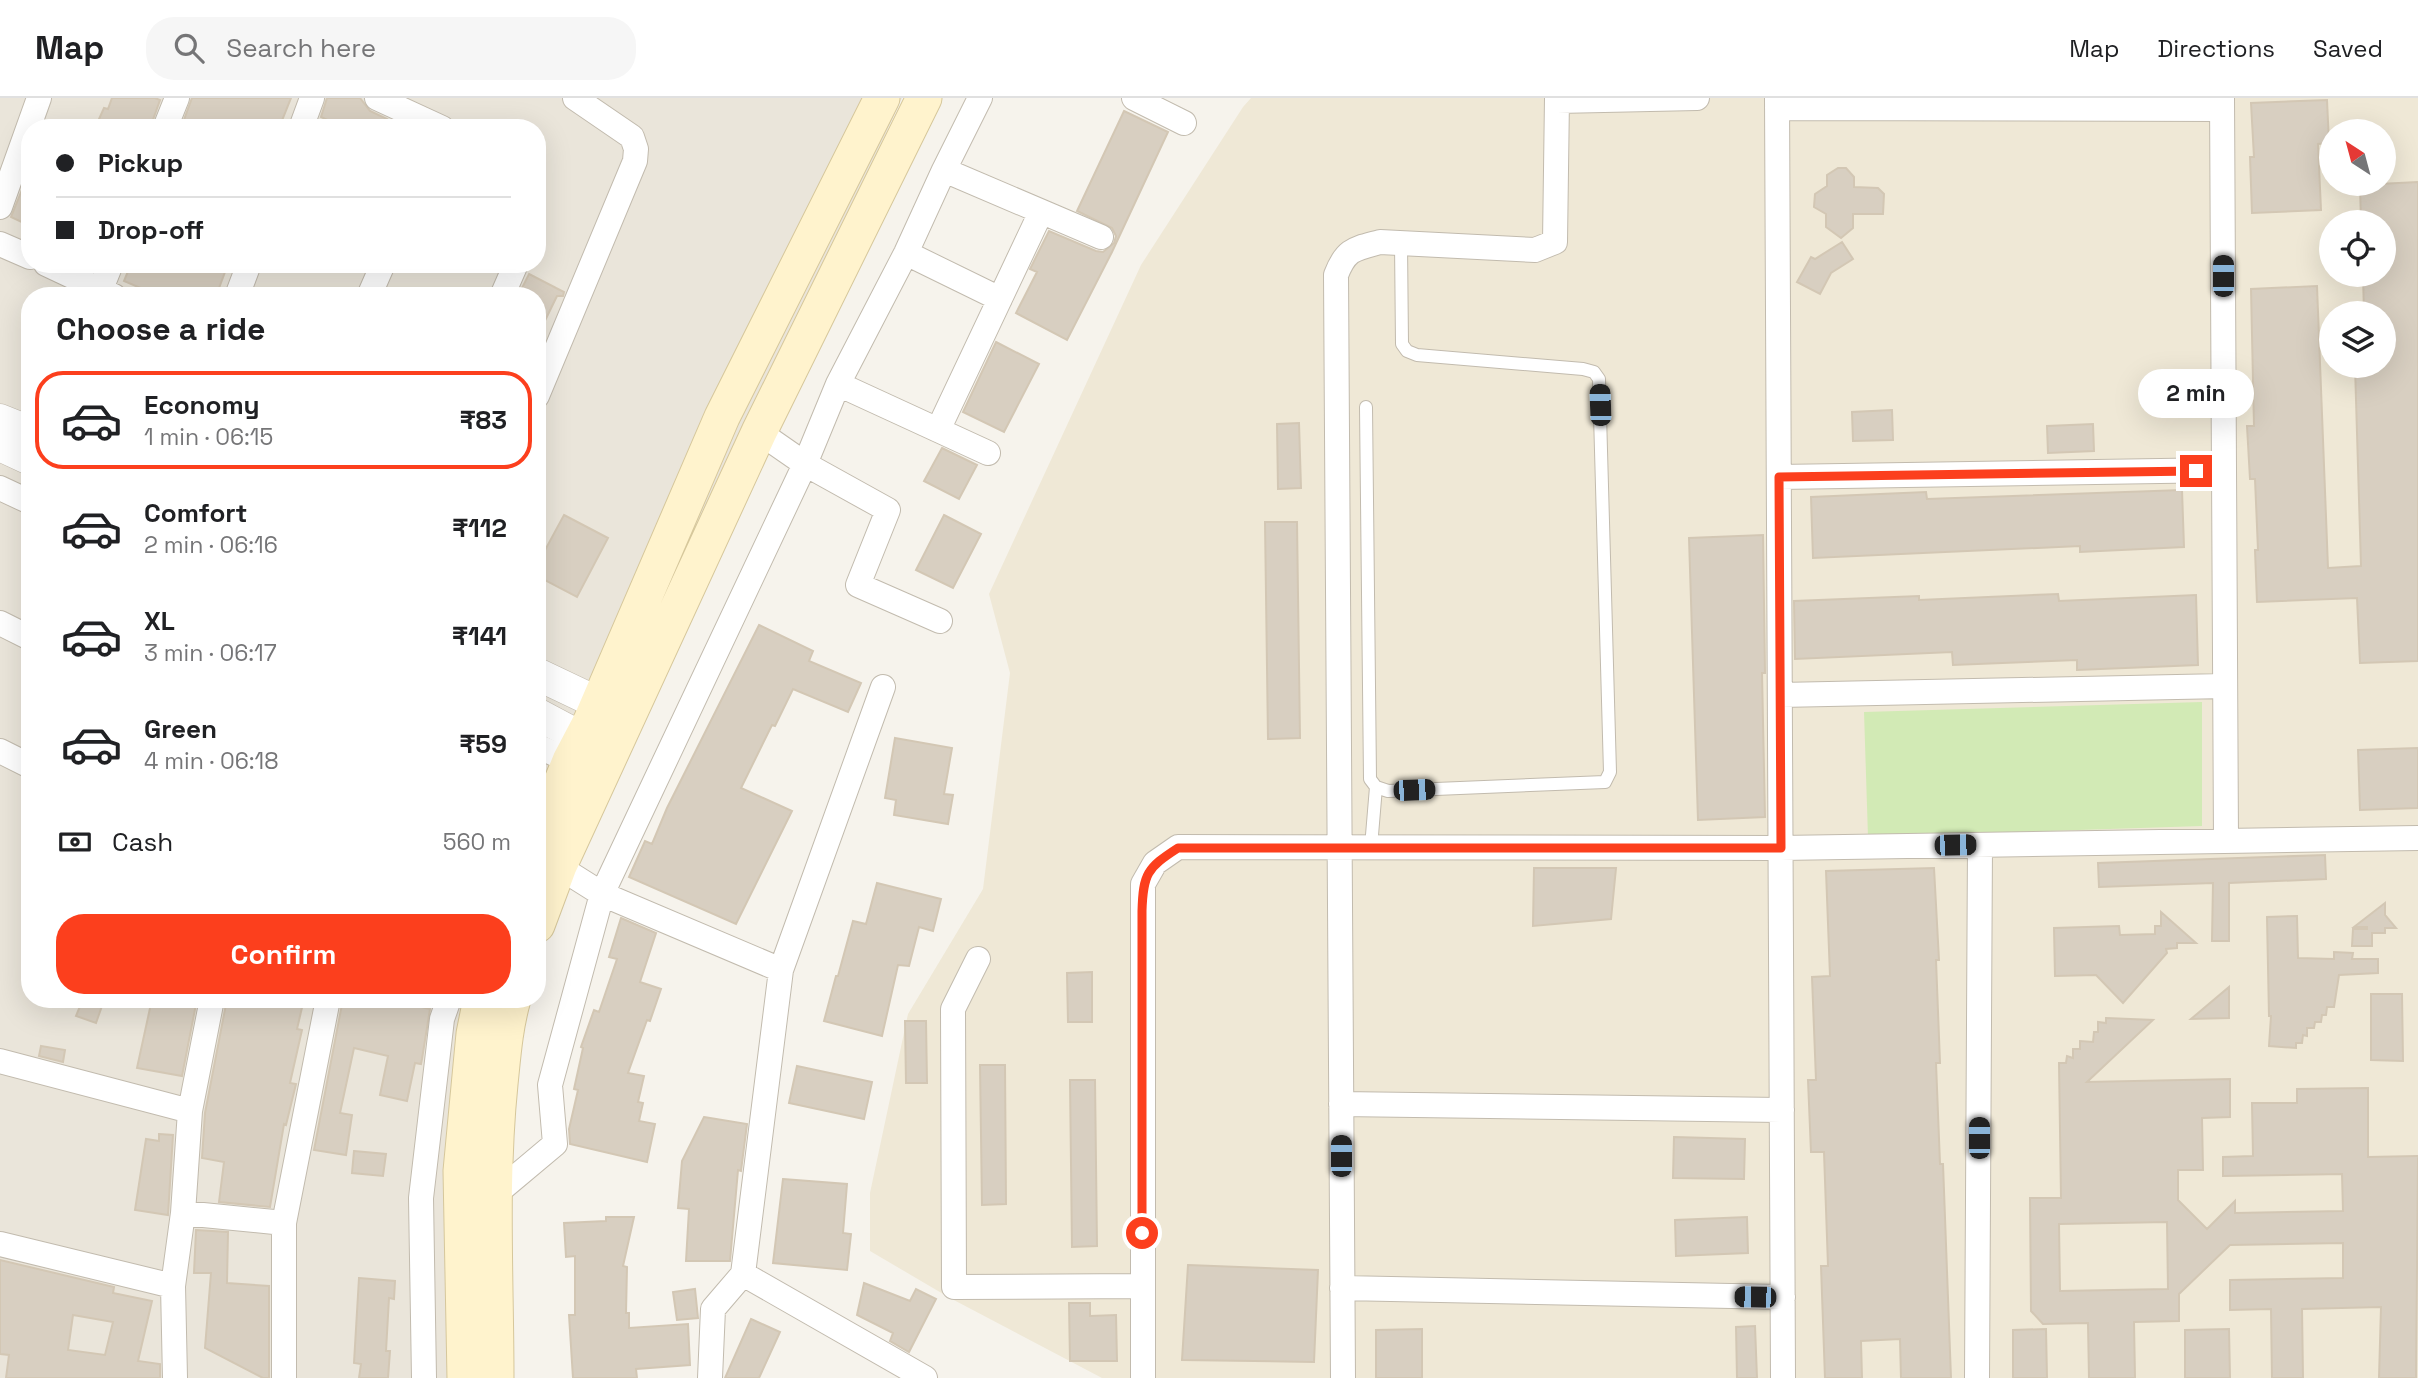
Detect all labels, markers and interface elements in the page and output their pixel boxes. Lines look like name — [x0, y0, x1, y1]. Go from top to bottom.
search box — [146, 17, 636, 80]
text: Map — [35, 27, 104, 69]
icon: search — [170, 29, 208, 67]
text: Search here — [226, 31, 376, 65]
text: Map — [2069, 33, 2119, 64]
text: Directions — [2157, 33, 2275, 64]
text: Saved — [2313, 33, 2383, 64]
north arrow — [2319, 119, 2396, 196]
map controls — [2319, 119, 2396, 378]
text: Pickup — [98, 146, 183, 180]
button: locate — [2319, 210, 2396, 287]
text: Drop-off — [98, 213, 204, 247]
car — [2213, 255, 2234, 297]
button: layers — [2319, 301, 2396, 378]
text: Choose a ride — [56, 309, 266, 349]
callout: 2 min — [2138, 370, 2254, 418]
text: 2 min — [2166, 378, 2226, 408]
car — [1589, 384, 1612, 426]
text: Economy — [144, 388, 260, 422]
icon: car — [60, 389, 123, 452]
text: ₹83 — [459, 403, 507, 437]
text: 1 min · 06:15 — [144, 422, 273, 452]
route end — [2180, 455, 2212, 487]
text: Comfort — [144, 496, 247, 530]
icon: car — [60, 497, 123, 560]
text: ₹112 — [452, 511, 507, 545]
text: 2 min · 06:16 — [144, 530, 278, 560]
text: XL — [144, 604, 175, 638]
icon: car — [60, 605, 123, 668]
text: ₹141 — [452, 619, 507, 653]
text: 3 min · 06:17 — [144, 638, 277, 668]
text: Green — [144, 712, 217, 746]
icon: car — [60, 713, 123, 776]
text: ₹59 — [459, 727, 507, 761]
text: 4 min · 06:18 — [144, 746, 279, 776]
car — [1393, 779, 1436, 801]
icon: cash — [56, 823, 94, 861]
text: Cash — [112, 825, 173, 859]
text: 560 m — [443, 827, 511, 857]
car — [1934, 834, 1977, 856]
button: Confirm — [56, 914, 511, 994]
car — [1969, 1117, 1990, 1159]
car — [1331, 1135, 1352, 1177]
route start — [1126, 1217, 1158, 1249]
car — [1734, 1286, 1777, 1308]

